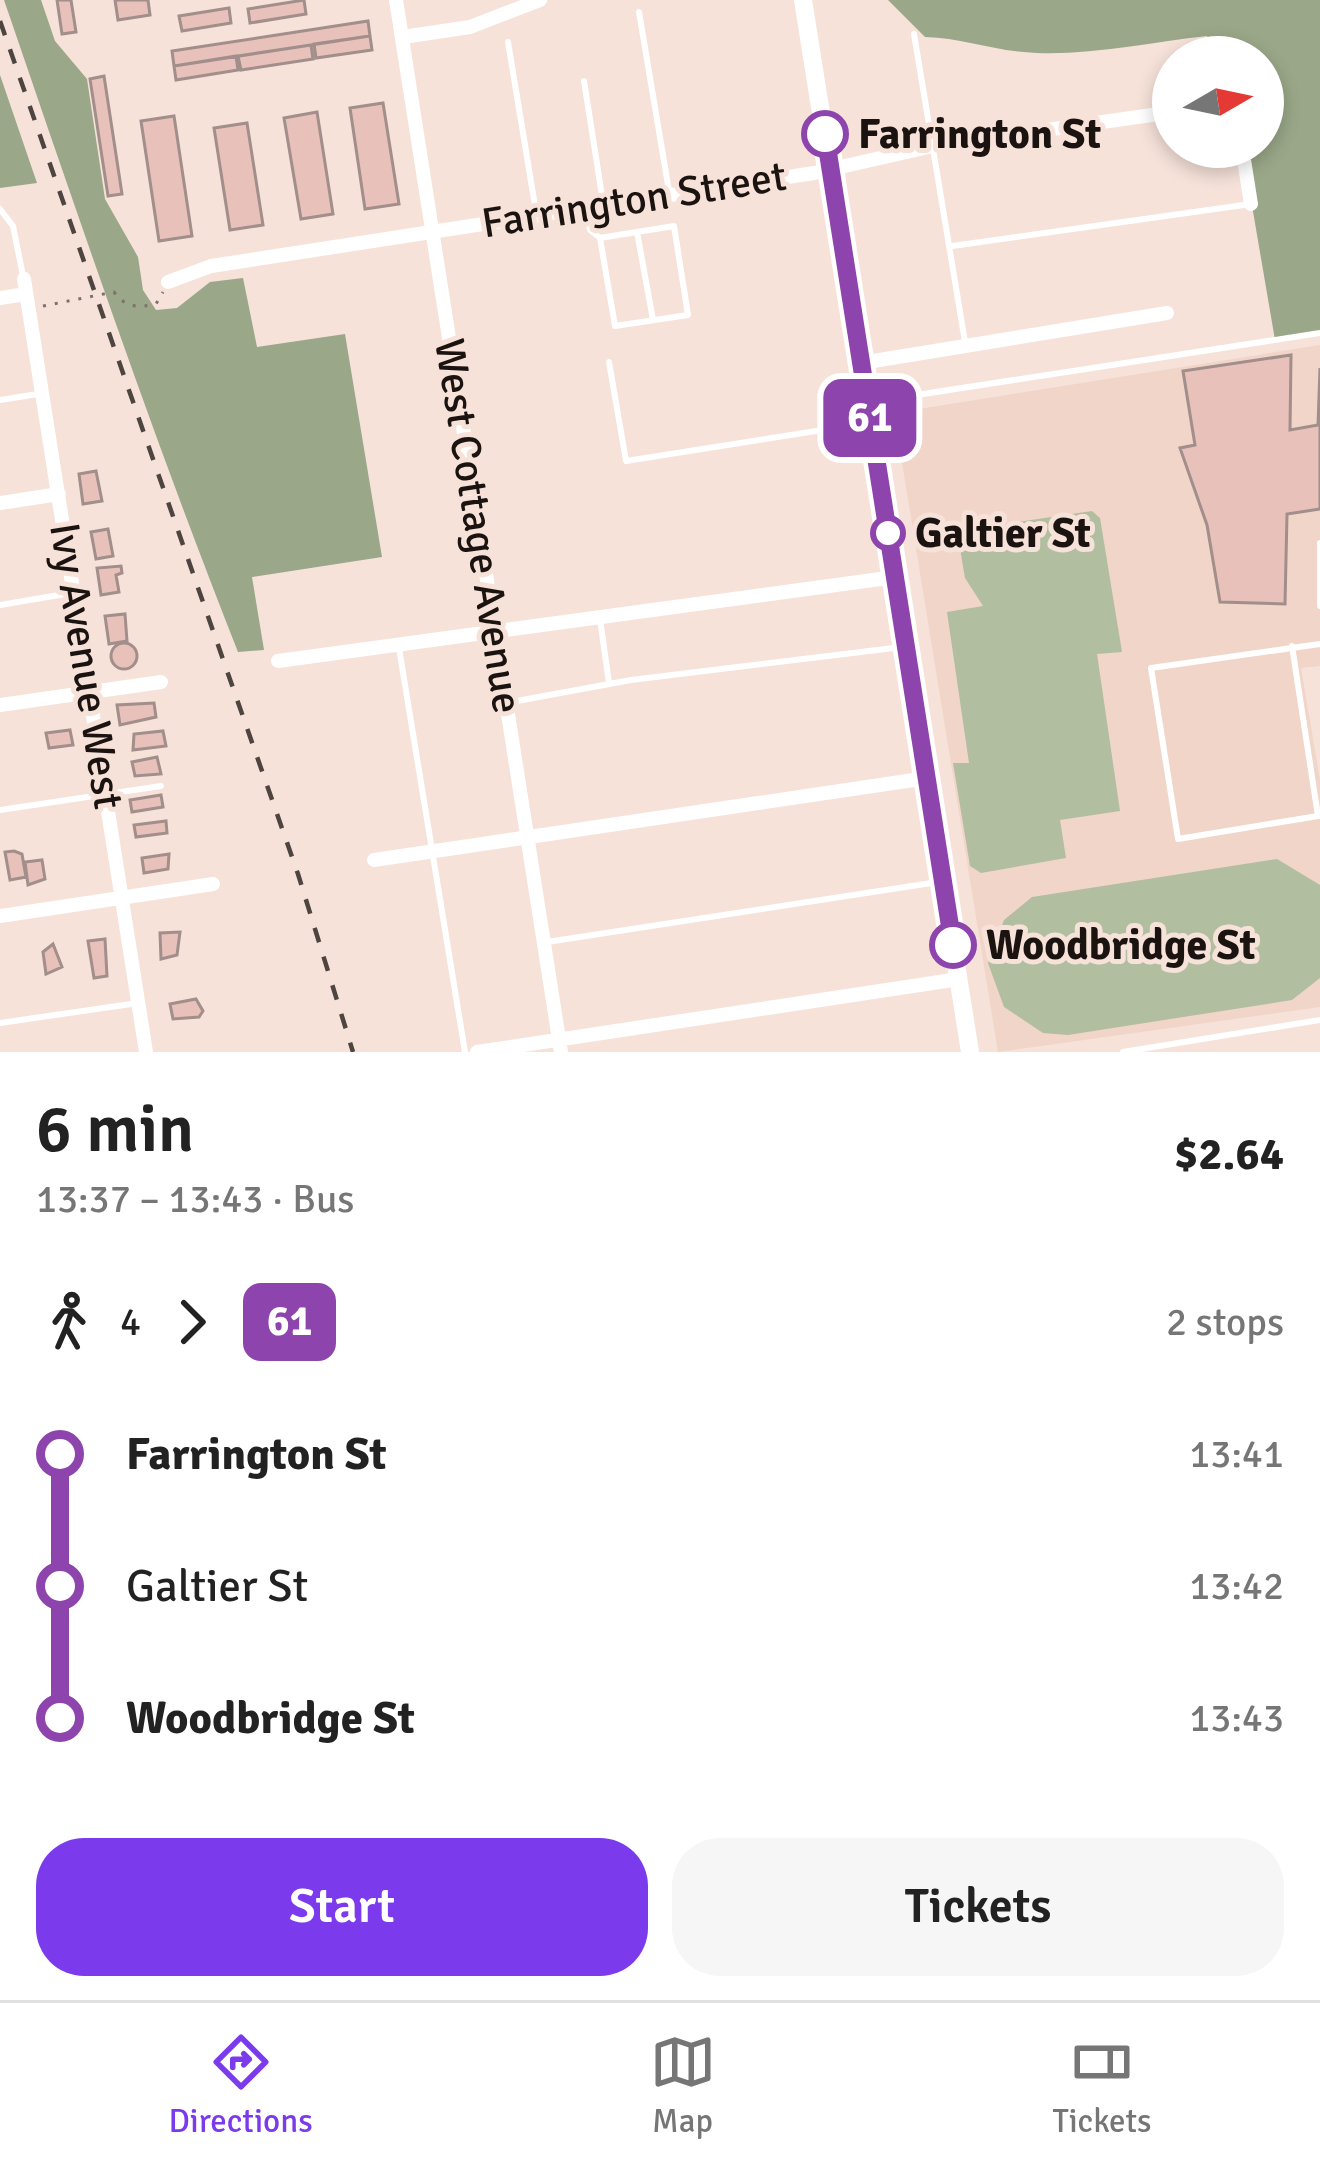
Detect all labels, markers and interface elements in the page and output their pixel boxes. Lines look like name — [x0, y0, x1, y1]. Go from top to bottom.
north arrow — [1152, 36, 1284, 168]
map controls — [1152, 36, 1284, 168]
place label: Farrington St — [858, 109, 1101, 160]
marker: Farrington St — [803, 112, 847, 156]
street label: Farrington Street — [478, 151, 790, 249]
street label: West Cottage Avenue — [423, 335, 533, 717]
line badge: 61 — [816, 379, 924, 457]
text: 61 — [847, 392, 893, 443]
place label: Galtier St — [915, 508, 1091, 559]
marker: Galtier St — [872, 517, 904, 549]
street label: Ivy Avenue West — [38, 519, 134, 813]
place label: Woodbridge St — [986, 920, 1256, 971]
marker: Woodbridge St — [931, 923, 975, 967]
text: 6 min — [36, 1089, 194, 1170]
text: $2.64 — [1174, 1127, 1284, 1182]
text: 13:37 – 13:43 · Bus — [36, 1175, 354, 1223]
icon: walk — [36, 1289, 102, 1355]
icon: forward — [159, 1289, 225, 1355]
text: 61 — [267, 1296, 312, 1347]
text: 4 — [120, 1298, 141, 1346]
text: 2 stops — [1166, 1298, 1284, 1346]
text: Farrington St — [126, 1427, 387, 1482]
text: 13:41 — [1189, 1430, 1284, 1478]
text: Galtier St — [126, 1559, 308, 1614]
text: 13:42 — [1189, 1562, 1284, 1610]
text: Woodbridge St — [126, 1691, 415, 1746]
text: 13:43 — [1189, 1694, 1284, 1742]
button: Start — [36, 1838, 648, 1976]
button: Tickets — [672, 1838, 1284, 1976]
tab: Directions — [168, 2029, 313, 2142]
tab: Map — [650, 2029, 716, 2142]
tab: Tickets — [1052, 2029, 1152, 2142]

